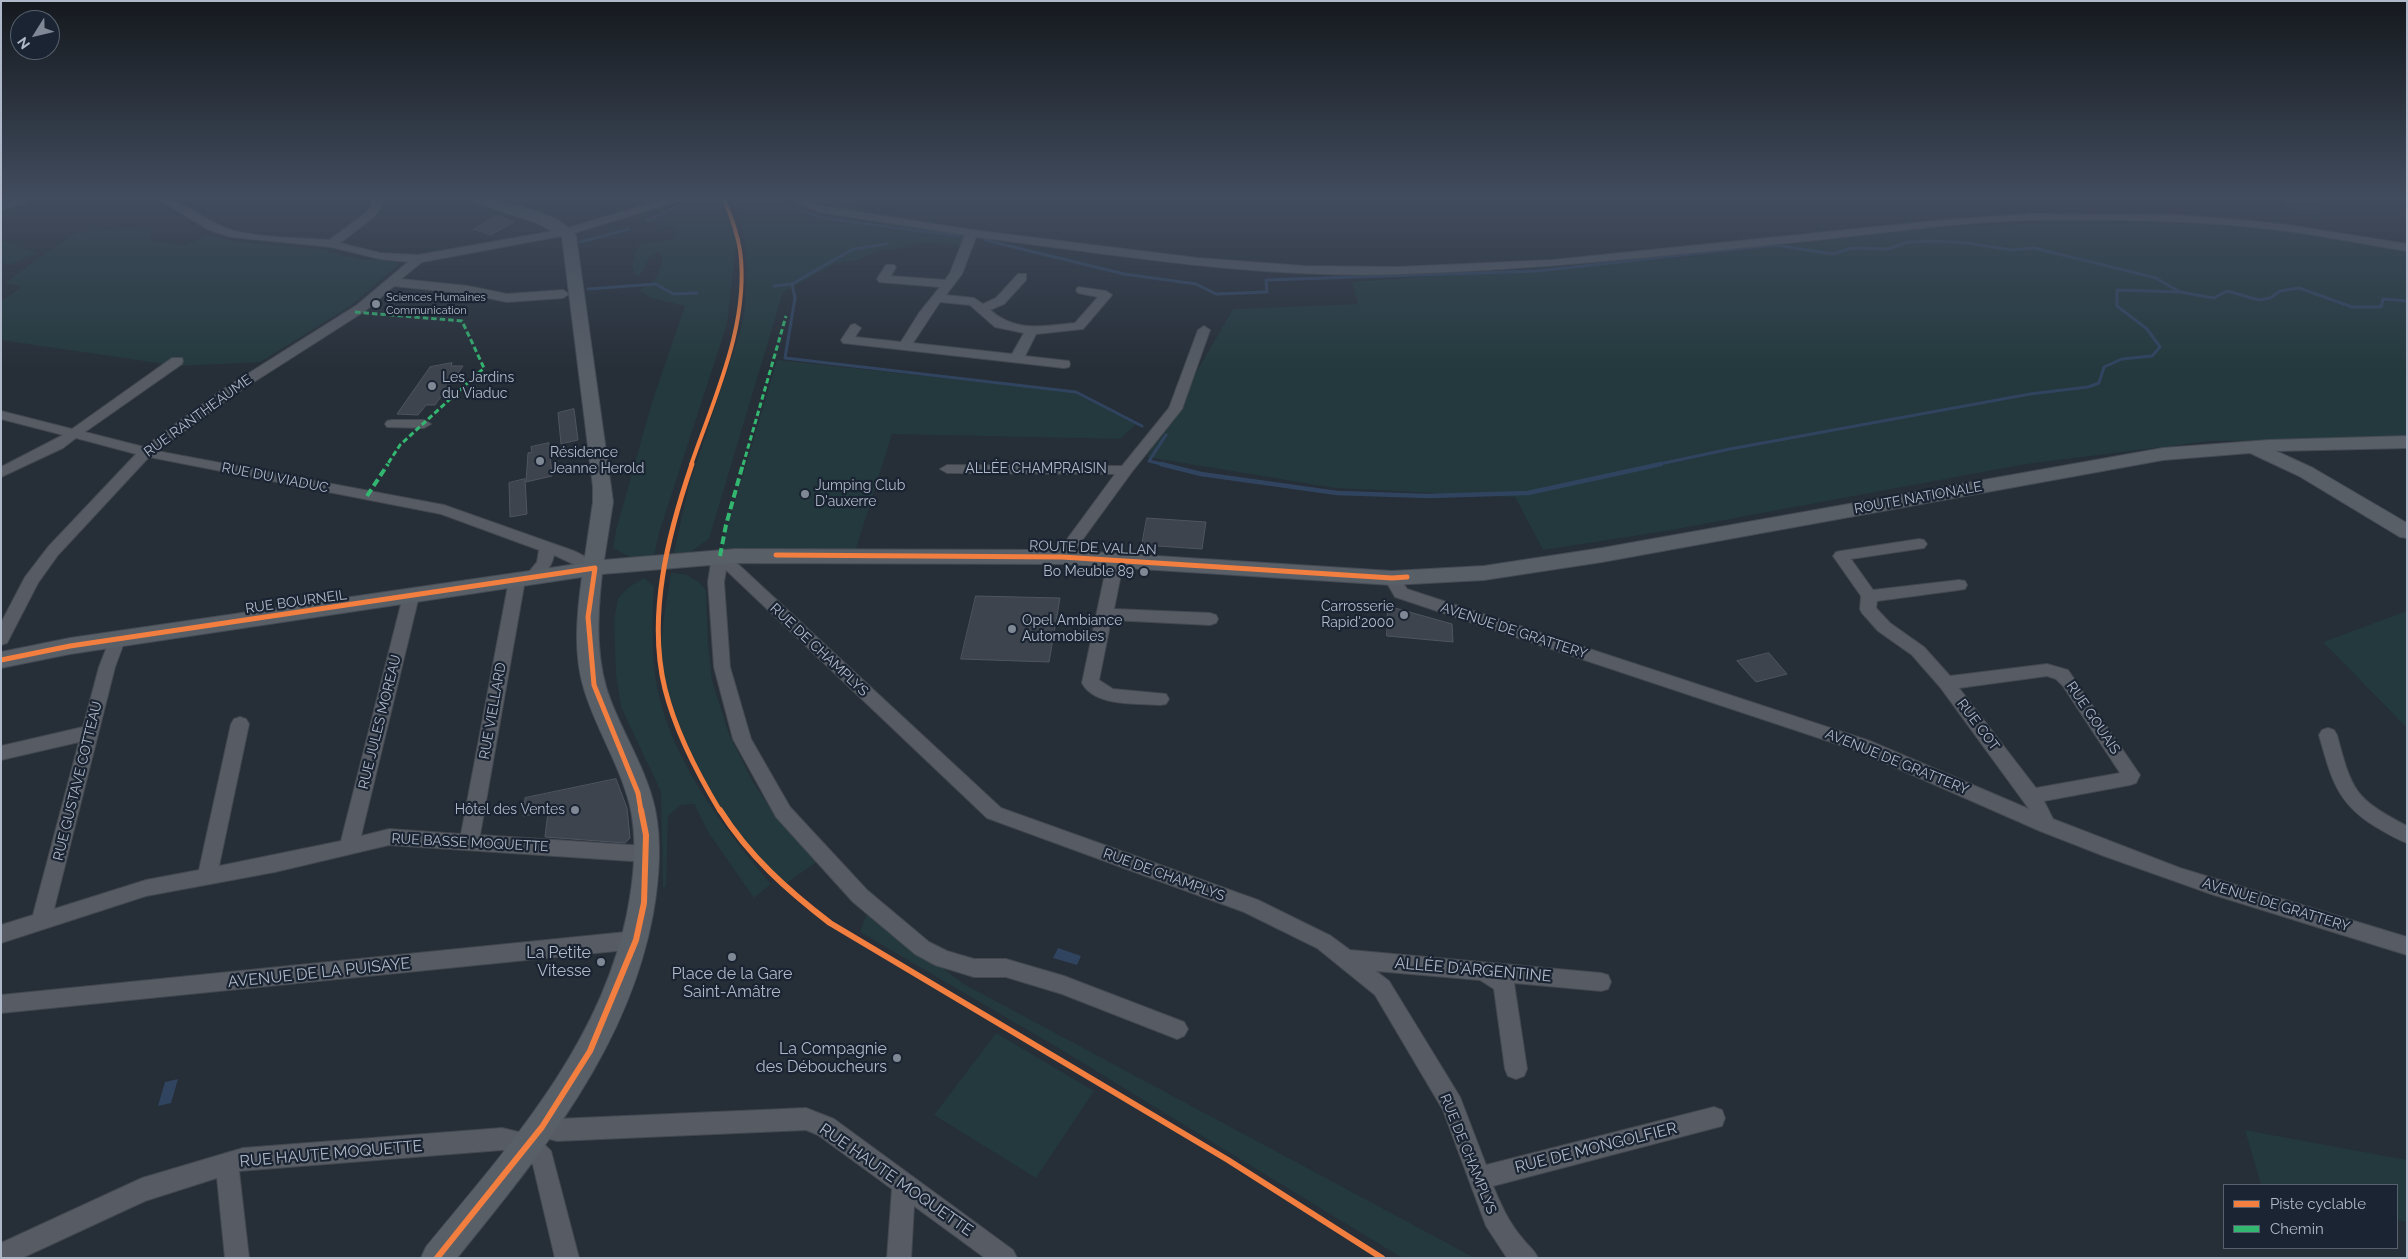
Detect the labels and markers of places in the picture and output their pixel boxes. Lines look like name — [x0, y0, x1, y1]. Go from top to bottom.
place label: Sciences Humaines Communication — [386, 291, 486, 317]
marker: Sciences Humaines Communication — [370, 298, 382, 310]
place label: Les Jardins du Viaduc — [442, 370, 514, 402]
marker: Les Jardins du Viaduc — [426, 380, 438, 392]
place label: Résidence Jeanne Herold — [550, 445, 645, 478]
marker: Résidence Jeanne Herold — [534, 455, 546, 467]
place label: Jumping Club D'auxerre — [815, 478, 905, 511]
marker: Jumping Club D'auxerre — [799, 488, 811, 500]
place label: Bo Meuble 89 — [1043, 564, 1134, 580]
marker: Bo Meuble 89 — [1138, 566, 1150, 578]
place label: Carrosserie Rapid'2000 — [1321, 599, 1394, 632]
marker: Carrosserie Rapid'2000 — [1398, 609, 1410, 621]
place label: Opel Ambiance Automobiles — [1022, 613, 1122, 646]
marker: Opel Ambiance Automobiles — [1006, 623, 1018, 635]
place label: Hôtel des Ventes — [455, 802, 565, 818]
marker: Hôtel des Ventes — [569, 804, 581, 816]
place label: La Petite Vitesse — [526, 943, 591, 981]
marker: Place de la Gare Saint-Amâtre — [726, 951, 738, 963]
marker: La Petite Vitesse — [595, 956, 607, 968]
place label: Place de la Gare Saint-Amâtre — [672, 964, 792, 1002]
place label: La Compagnie des Déboucheurs — [756, 1039, 887, 1077]
marker: La Compagnie des Déboucheurs — [891, 1052, 903, 1064]

